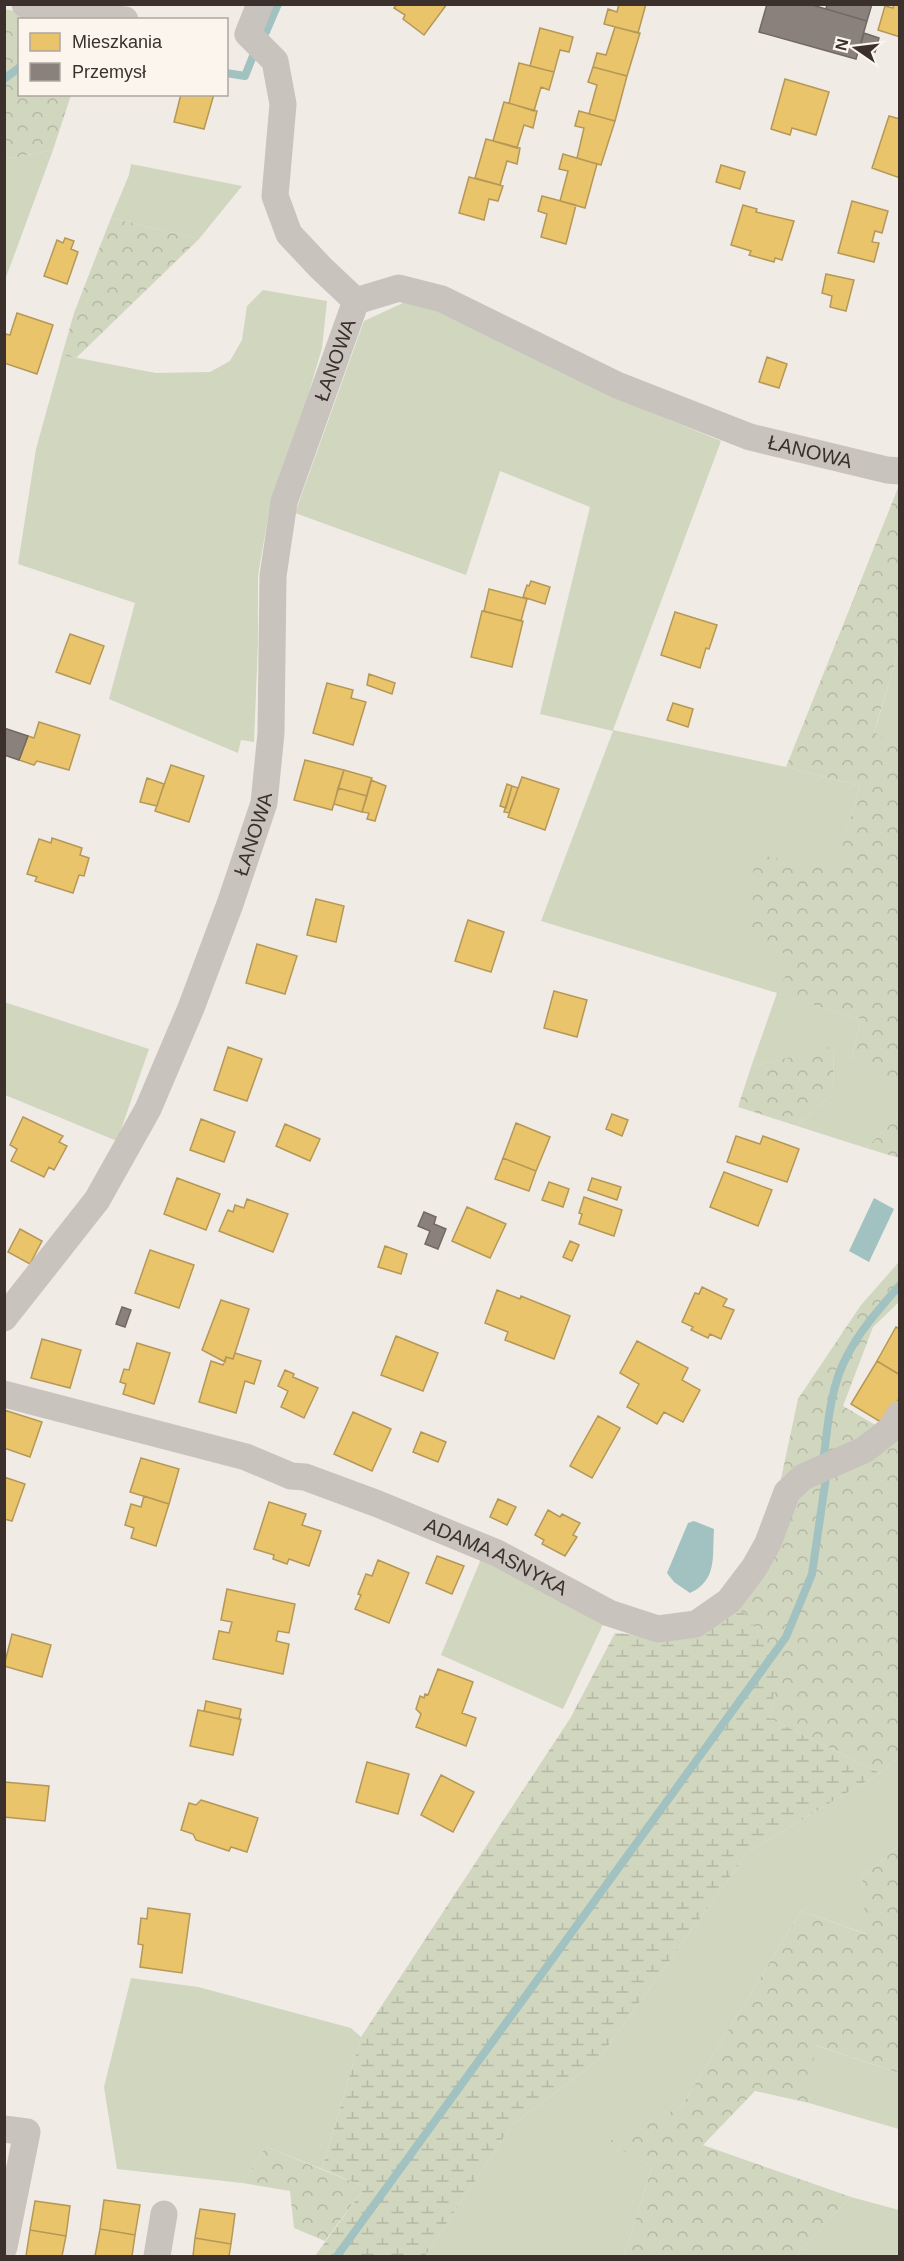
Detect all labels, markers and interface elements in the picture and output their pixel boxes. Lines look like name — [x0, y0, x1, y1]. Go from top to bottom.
legend — [18, 18, 228, 96]
north arrow — [826, 18, 886, 78]
text: Mieszkania — [72, 32, 163, 52]
text: N — [832, 37, 852, 52]
text: Przemysł — [72, 62, 146, 82]
street label: ŁANOWA — [310, 315, 360, 404]
street label: ŁANOWA — [766, 431, 855, 472]
street label: ŁANOWA — [229, 791, 276, 878]
street label: ADAMA ASNYKA — [421, 1513, 572, 1600]

